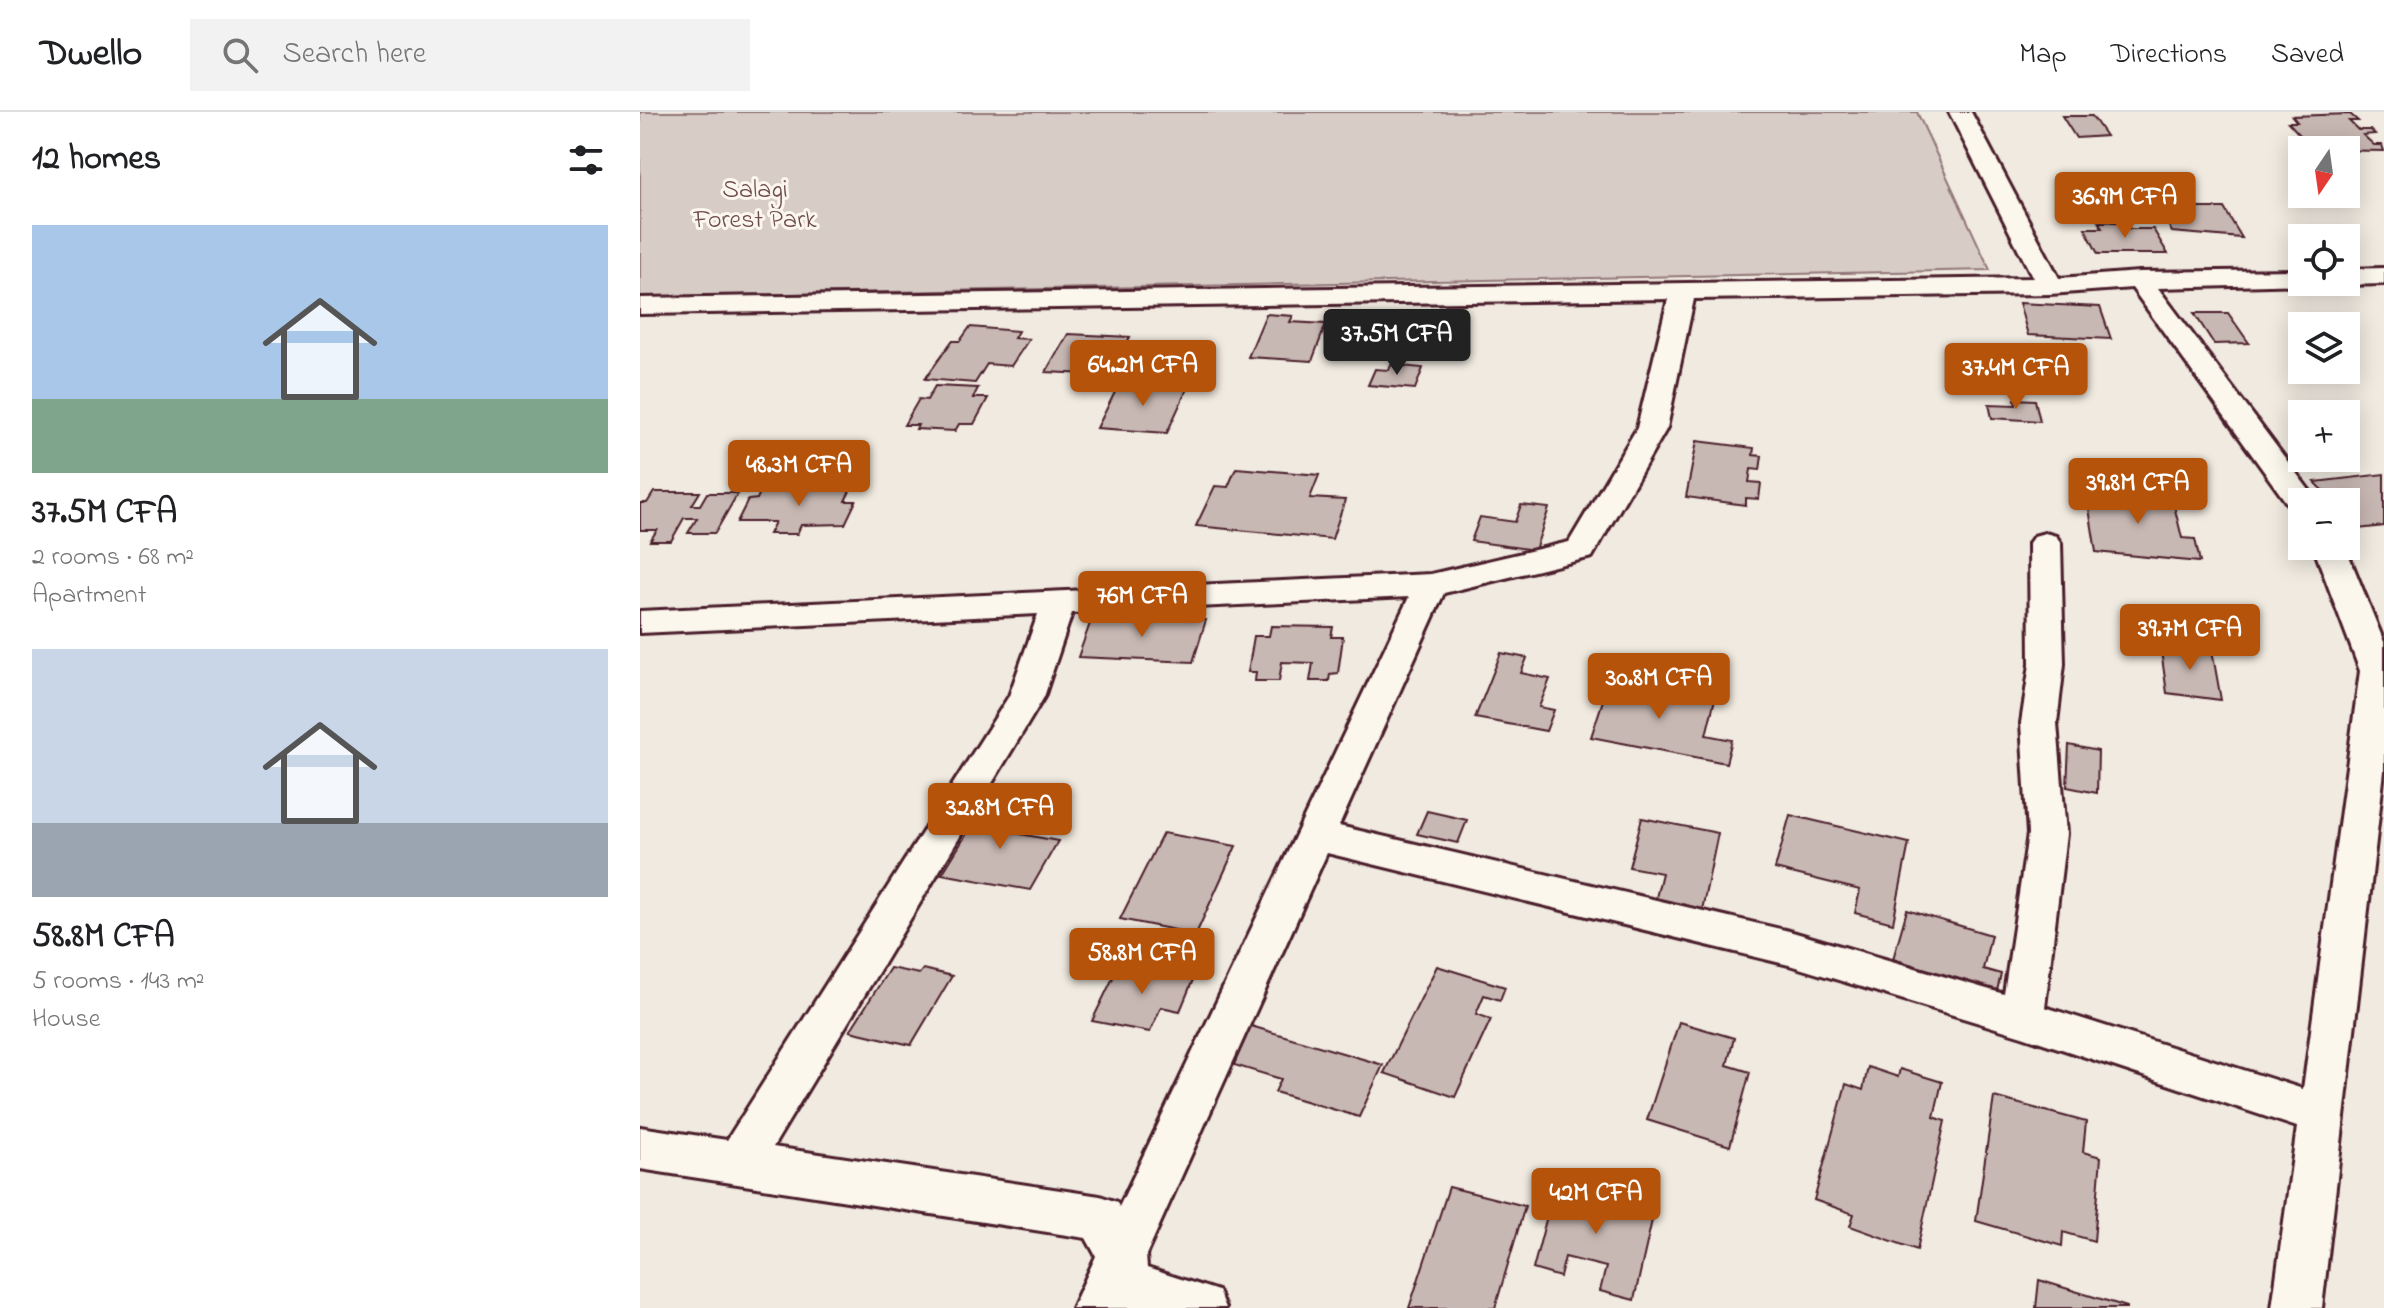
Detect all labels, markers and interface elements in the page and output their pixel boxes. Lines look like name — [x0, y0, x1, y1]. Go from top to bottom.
search box — [190, 19, 750, 91]
text: Dwello — [40, 27, 142, 83]
icon: search — [218, 33, 262, 77]
text: Search here — [282, 33, 426, 77]
text: Map — [2019, 35, 2067, 76]
text: Directions — [2111, 35, 2227, 76]
text: Saved — [2271, 35, 2344, 76]
text: 12 homes — [32, 135, 161, 185]
north arrow — [2288, 136, 2360, 208]
map controls — [2288, 136, 2360, 560]
icon: filters — [564, 138, 608, 182]
park label: Salagi Forest Park — [692, 172, 817, 240]
pin: 36.9M CFA — [2033, 172, 2217, 240]
text: 36.9M CFA — [2073, 179, 2177, 217]
button: locate — [2288, 224, 2360, 296]
icon: home — [248, 277, 392, 421]
pin: 37.5M CFA — [1305, 309, 1489, 377]
button: layers — [2288, 312, 2360, 384]
text: 37.5M CFA — [1341, 316, 1453, 354]
pin: 64.2M CFA — [1051, 340, 1235, 408]
pin: 37.4M CFA — [1924, 343, 2108, 411]
text: 64.2M CFA — [1088, 347, 1198, 385]
text: 37.4M CFA — [1963, 350, 2069, 388]
button: + — [2288, 400, 2360, 472]
pin: 48.3M CFA — [707, 440, 891, 508]
text: 48.3M CFA — [746, 447, 852, 485]
pin: 39.8M CFA — [2046, 458, 2230, 526]
text: 39.8M CFA — [2086, 465, 2190, 503]
button: − — [2288, 488, 2360, 560]
text: 37.5M CFA — [32, 489, 177, 539]
text: 2 rooms · 68 m² — [32, 539, 194, 577]
pin: 76M CFA — [1068, 571, 1216, 639]
text: Apartment — [32, 577, 146, 615]
text: 76M CFA — [1096, 578, 1188, 616]
pin: 39.7M CFA — [2098, 604, 2282, 672]
text: 39.7M CFA — [2138, 611, 2242, 649]
pin: 30.8M CFA — [1567, 653, 1751, 721]
text: 30.8M CFA — [1606, 660, 1712, 698]
icon: home — [248, 701, 392, 845]
pin: 32.8M CFA — [908, 783, 1092, 851]
text: 32.8M CFA — [946, 790, 1054, 828]
text: 58.8M CFA — [32, 913, 175, 963]
pin: 58.8M CFA — [1050, 928, 1234, 996]
text: 58.8M CFA — [1087, 935, 1197, 973]
text: 5 rooms · 143 m² — [32, 963, 205, 1001]
text: House — [32, 1001, 100, 1039]
pin: 42M CFA — [1522, 1168, 1670, 1236]
text: 42M CFA — [1549, 1175, 1643, 1213]

